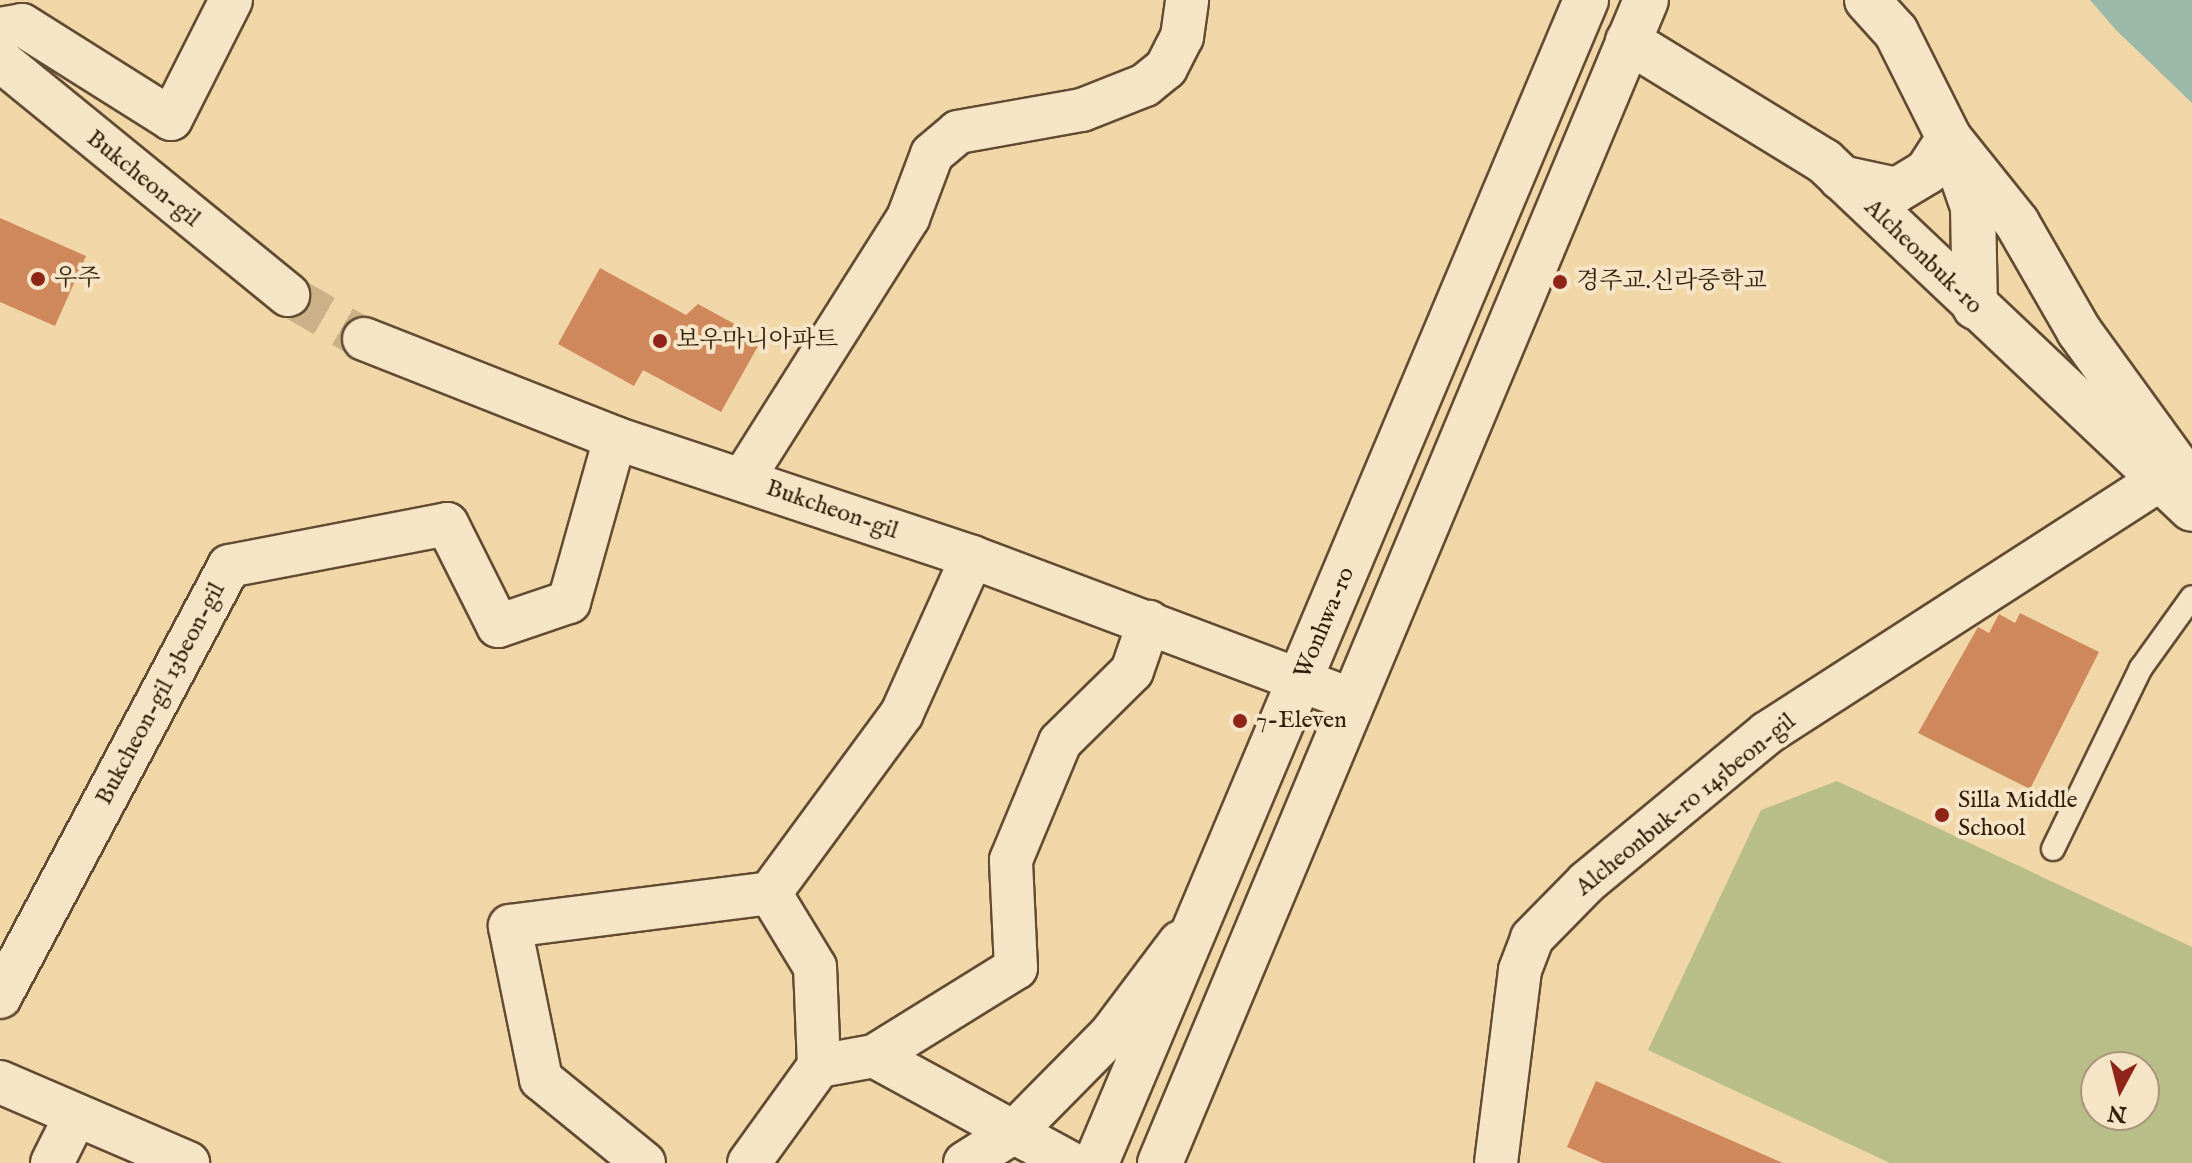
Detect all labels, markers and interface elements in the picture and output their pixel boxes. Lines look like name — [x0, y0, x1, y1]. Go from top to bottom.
street label: Bukcheon-gil — [80, 124, 206, 234]
street label: Alcheonbuk-ro — [1858, 193, 1988, 321]
place label: 우주 — [54, 265, 100, 293]
place label: 경주교.신라중학교 — [1576, 268, 1767, 296]
marker: 우주 — [29, 270, 47, 288]
marker: 경주교.신라중학교 — [1551, 273, 1569, 291]
place label: 보우마니아파트 — [676, 327, 838, 355]
marker: 보우마니아파트 — [651, 332, 669, 350]
street label: Bukcheon-gil — [762, 474, 902, 546]
street label: Wonhwa-ro — [1289, 563, 1361, 683]
street label: Bukcheon-gil 13beon-gil — [90, 578, 232, 810]
place label: 7-Eleven — [1256, 707, 1347, 735]
street label: Alcheonbuk-ro 145beon-gil — [1570, 707, 1802, 903]
marker: 7-Eleven — [1231, 712, 1249, 730]
place label: Silla Middle School — [1958, 787, 2077, 843]
marker: Silla Middle School — [1933, 806, 1951, 824]
north arrow — [2080, 1051, 2160, 1131]
text: N — [2106, 1098, 2128, 1128]

